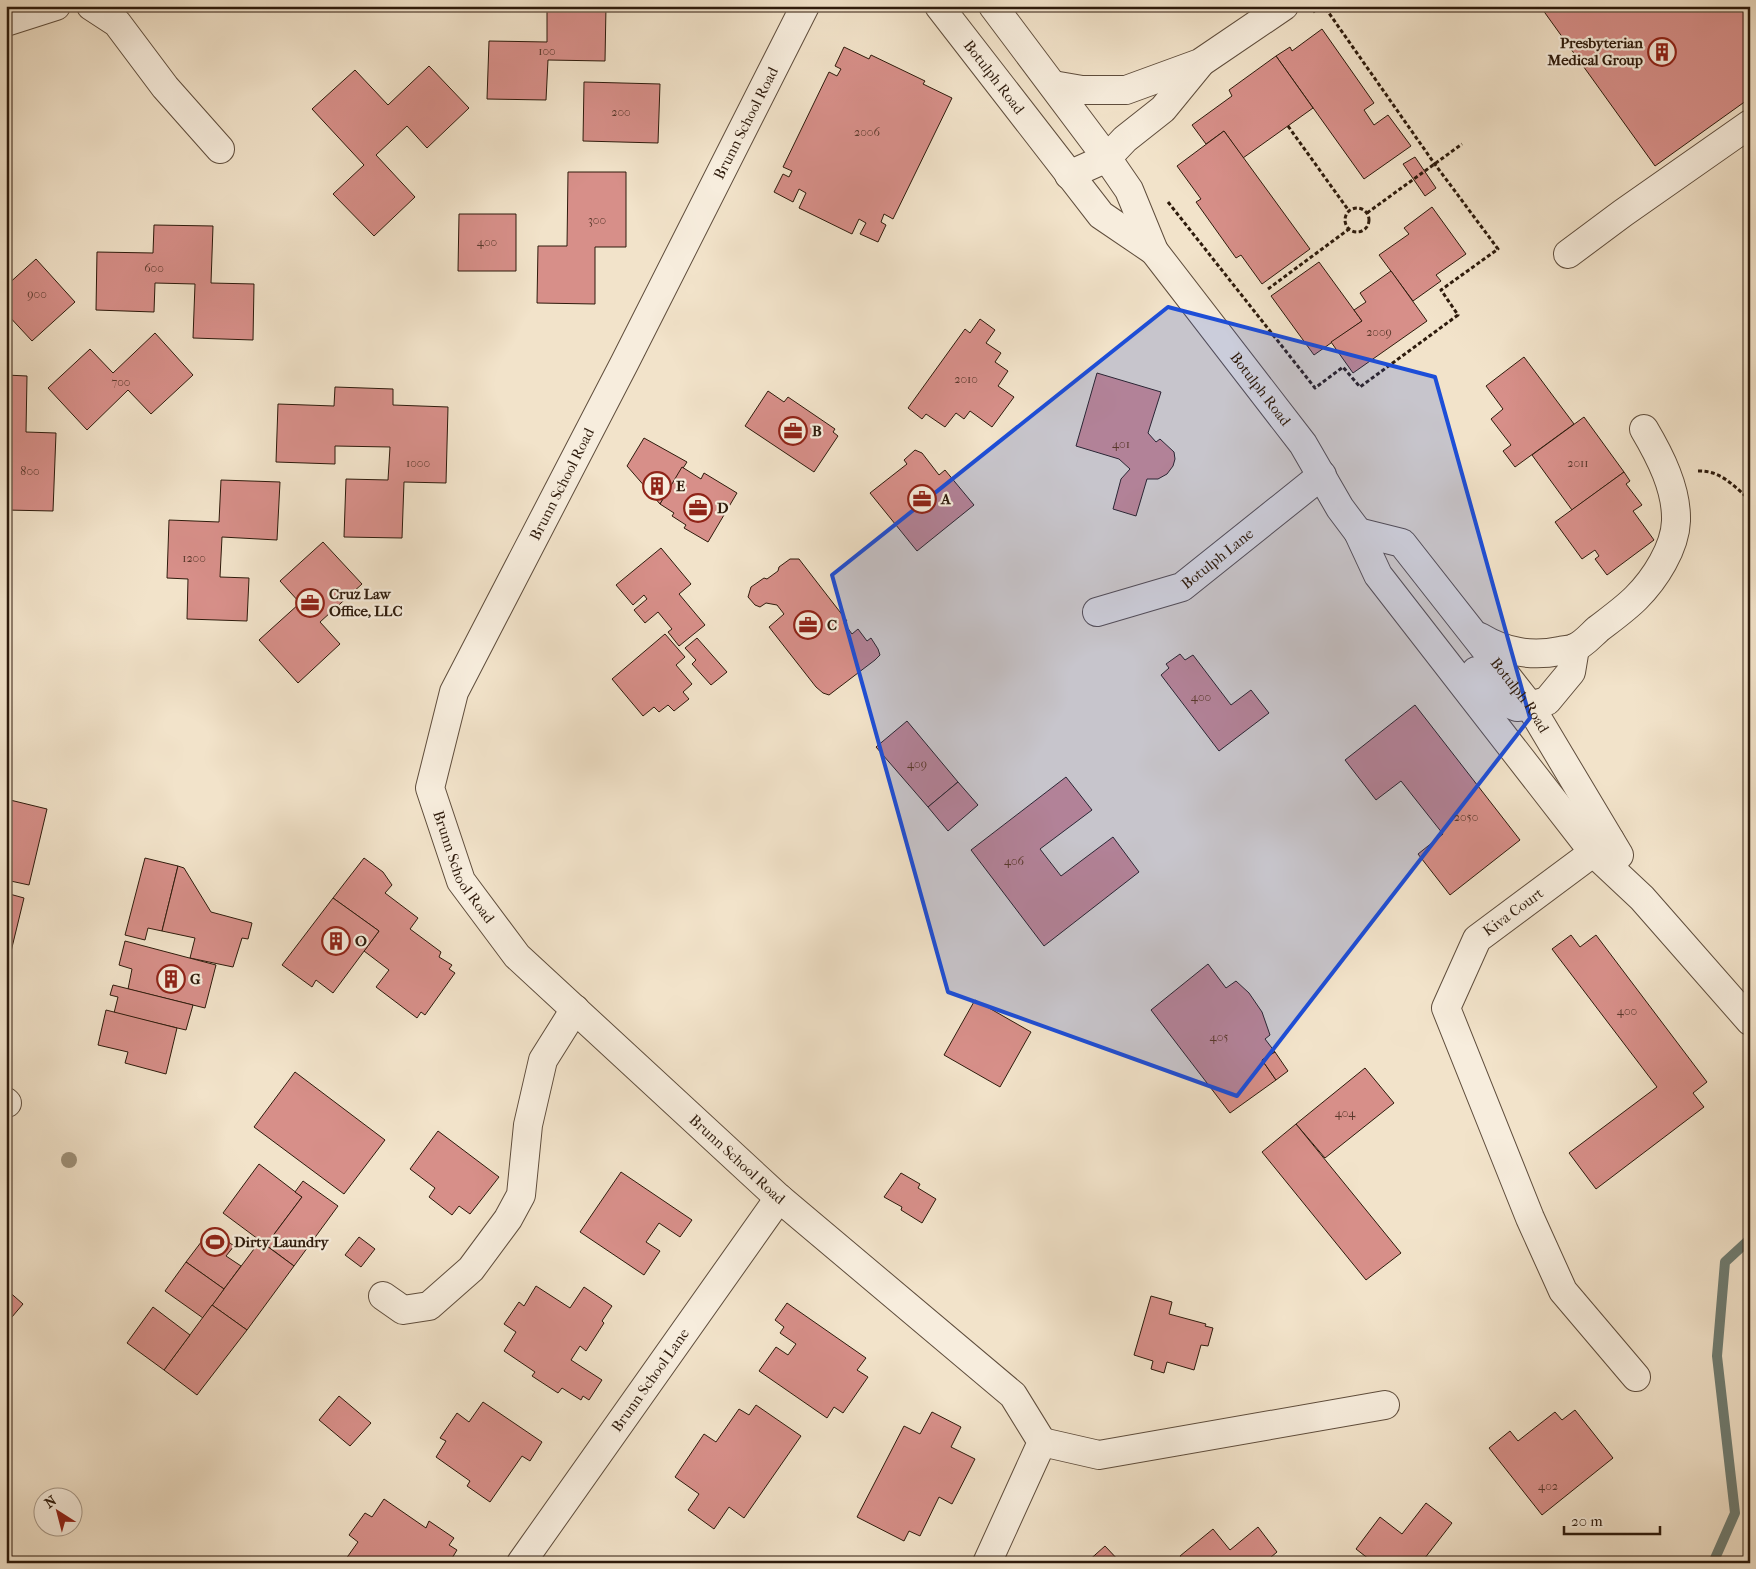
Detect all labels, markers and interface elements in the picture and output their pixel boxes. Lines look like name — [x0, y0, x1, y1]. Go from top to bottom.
place label: Presbyterian Medical Group — [1547, 34, 1643, 69]
street label: Botulph Road — [960, 37, 1029, 118]
building icon: Presbyterian Medical Group — [1647, 37, 1677, 67]
house number: 100 — [538, 44, 556, 58]
street label: Brunn School Road — [710, 63, 783, 182]
house number: 200 — [611, 105, 631, 119]
house number: 2006 — [854, 125, 880, 139]
house number: 300 — [588, 213, 606, 227]
house number: 400 — [477, 235, 497, 249]
house number: 600 — [144, 261, 164, 275]
house number: 900 — [27, 287, 47, 301]
house number: 2009 — [1366, 325, 1392, 339]
street label: Botulph Road — [1226, 348, 1295, 430]
house number: 2010 — [954, 372, 978, 386]
house number: 700 — [112, 375, 131, 389]
office icon: B — [778, 416, 808, 446]
place label: B — [812, 422, 822, 440]
street label: Brunn School Road — [526, 424, 599, 543]
house number: 401 — [1112, 437, 1130, 451]
house number: 1000 — [406, 456, 430, 470]
house number: 2011 — [1567, 456, 1589, 470]
house number: 800 — [20, 464, 40, 478]
building icon: E — [642, 471, 672, 501]
place label: E — [676, 477, 686, 495]
office icon: A — [907, 484, 937, 514]
place label: A — [940, 490, 952, 508]
office icon: D — [683, 493, 713, 523]
place label: D — [717, 499, 729, 517]
street label: Botulph Lane — [1178, 524, 1258, 593]
house number: 1200 — [182, 551, 206, 565]
place label: Cruz Law Office, LLC — [329, 585, 402, 620]
office icon: Cruz Law Office, LLC — [295, 588, 325, 618]
office icon: C — [793, 610, 823, 640]
place label: C — [827, 616, 837, 634]
street label: Botulph Road — [1487, 654, 1553, 737]
house number: 400 — [1191, 690, 1211, 704]
house number: 409 — [907, 757, 927, 771]
street label: Brunn School Road — [429, 808, 499, 927]
house number: 2050 — [1454, 810, 1478, 824]
house number: 406 — [1004, 854, 1025, 868]
street label: Kiva Court — [1479, 884, 1547, 940]
building icon: O — [321, 926, 351, 956]
place label: O — [355, 932, 367, 950]
building icon: G — [156, 964, 186, 994]
place label: G — [190, 970, 201, 988]
house number: 400 — [1617, 1004, 1637, 1018]
house number: 405 — [1210, 1030, 1228, 1044]
house number: 404 — [1335, 1106, 1356, 1120]
street label: Brunn School Road — [686, 1111, 789, 1209]
sports icon: Dirty Laundry — [200, 1227, 230, 1257]
place label: Dirty Laundry — [234, 1233, 330, 1251]
street label: Brunn School Lane — [608, 1324, 693, 1435]
house number: 402 — [1538, 1479, 1558, 1493]
north arrow — [32, 1486, 82, 1536]
text: N — [41, 1492, 60, 1512]
scale bar — [1564, 1504, 1660, 1536]
text: 20 m — [1571, 1512, 1603, 1530]

